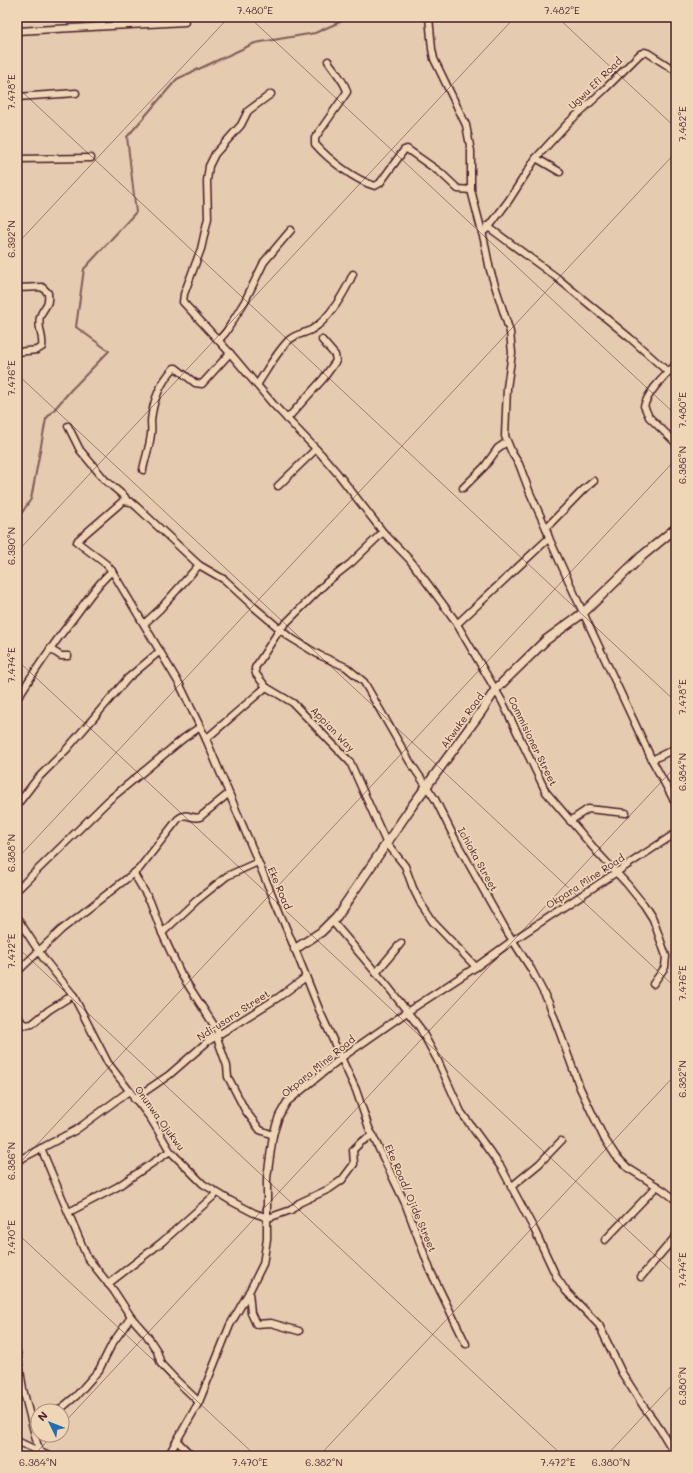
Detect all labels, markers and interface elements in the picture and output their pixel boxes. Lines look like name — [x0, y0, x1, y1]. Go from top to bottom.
text: 7.480°E — [237, 3, 273, 17]
text: 7.482°E — [544, 3, 580, 17]
street label: Ugwu Efi Road — [565, 54, 625, 112]
text: 7.478°E — [4, 74, 18, 110]
text: 7.482°E — [675, 106, 689, 142]
text: 6.392°N — [4, 220, 18, 258]
text: 7.476°E — [4, 360, 18, 396]
text: 7.480°E — [675, 392, 689, 428]
text: 6.386°N — [675, 446, 689, 484]
text: 6.390°N — [4, 527, 18, 565]
text: 7.474°E — [4, 647, 18, 683]
text: 7.478°E — [675, 679, 689, 715]
street label: Akwuke Road — [437, 690, 487, 750]
street label: Commisioner Street — [505, 694, 561, 788]
street label: Appian Way — [308, 703, 358, 755]
text: 6.384°N — [675, 753, 689, 791]
street label: Ichioka Street — [455, 824, 501, 894]
text: 6.388°N — [4, 834, 18, 872]
street label: Okpara Mine Road — [543, 850, 627, 912]
street label: Eke Road — [265, 864, 295, 912]
text: 7.472°E — [4, 933, 18, 969]
text: 7.476°E — [675, 965, 689, 1001]
street label: Ndi-usara Street — [194, 986, 272, 1044]
street label: Okpara Mine Road — [278, 1032, 358, 1100]
text: 6.382°N — [675, 1060, 689, 1098]
street label: Onunwa Ojukwu — [132, 1083, 188, 1153]
text: 6.386°N — [4, 1142, 18, 1180]
street label: Eke Road/ Ojide Street — [382, 1142, 440, 1254]
text: 7.470°E — [4, 1220, 18, 1256]
text: 7.474°E — [675, 1252, 689, 1288]
text: 6.380°N — [675, 1367, 689, 1405]
north arrow — [30, 1403, 70, 1443]
text: N — [34, 1408, 51, 1424]
text: 6.384°N — [19, 1455, 57, 1469]
text: 7.470°E — [232, 1455, 268, 1469]
text: 6.382°N — [305, 1455, 343, 1469]
text: 7.472°E — [540, 1455, 576, 1469]
text: 6.380°N — [592, 1455, 630, 1469]

